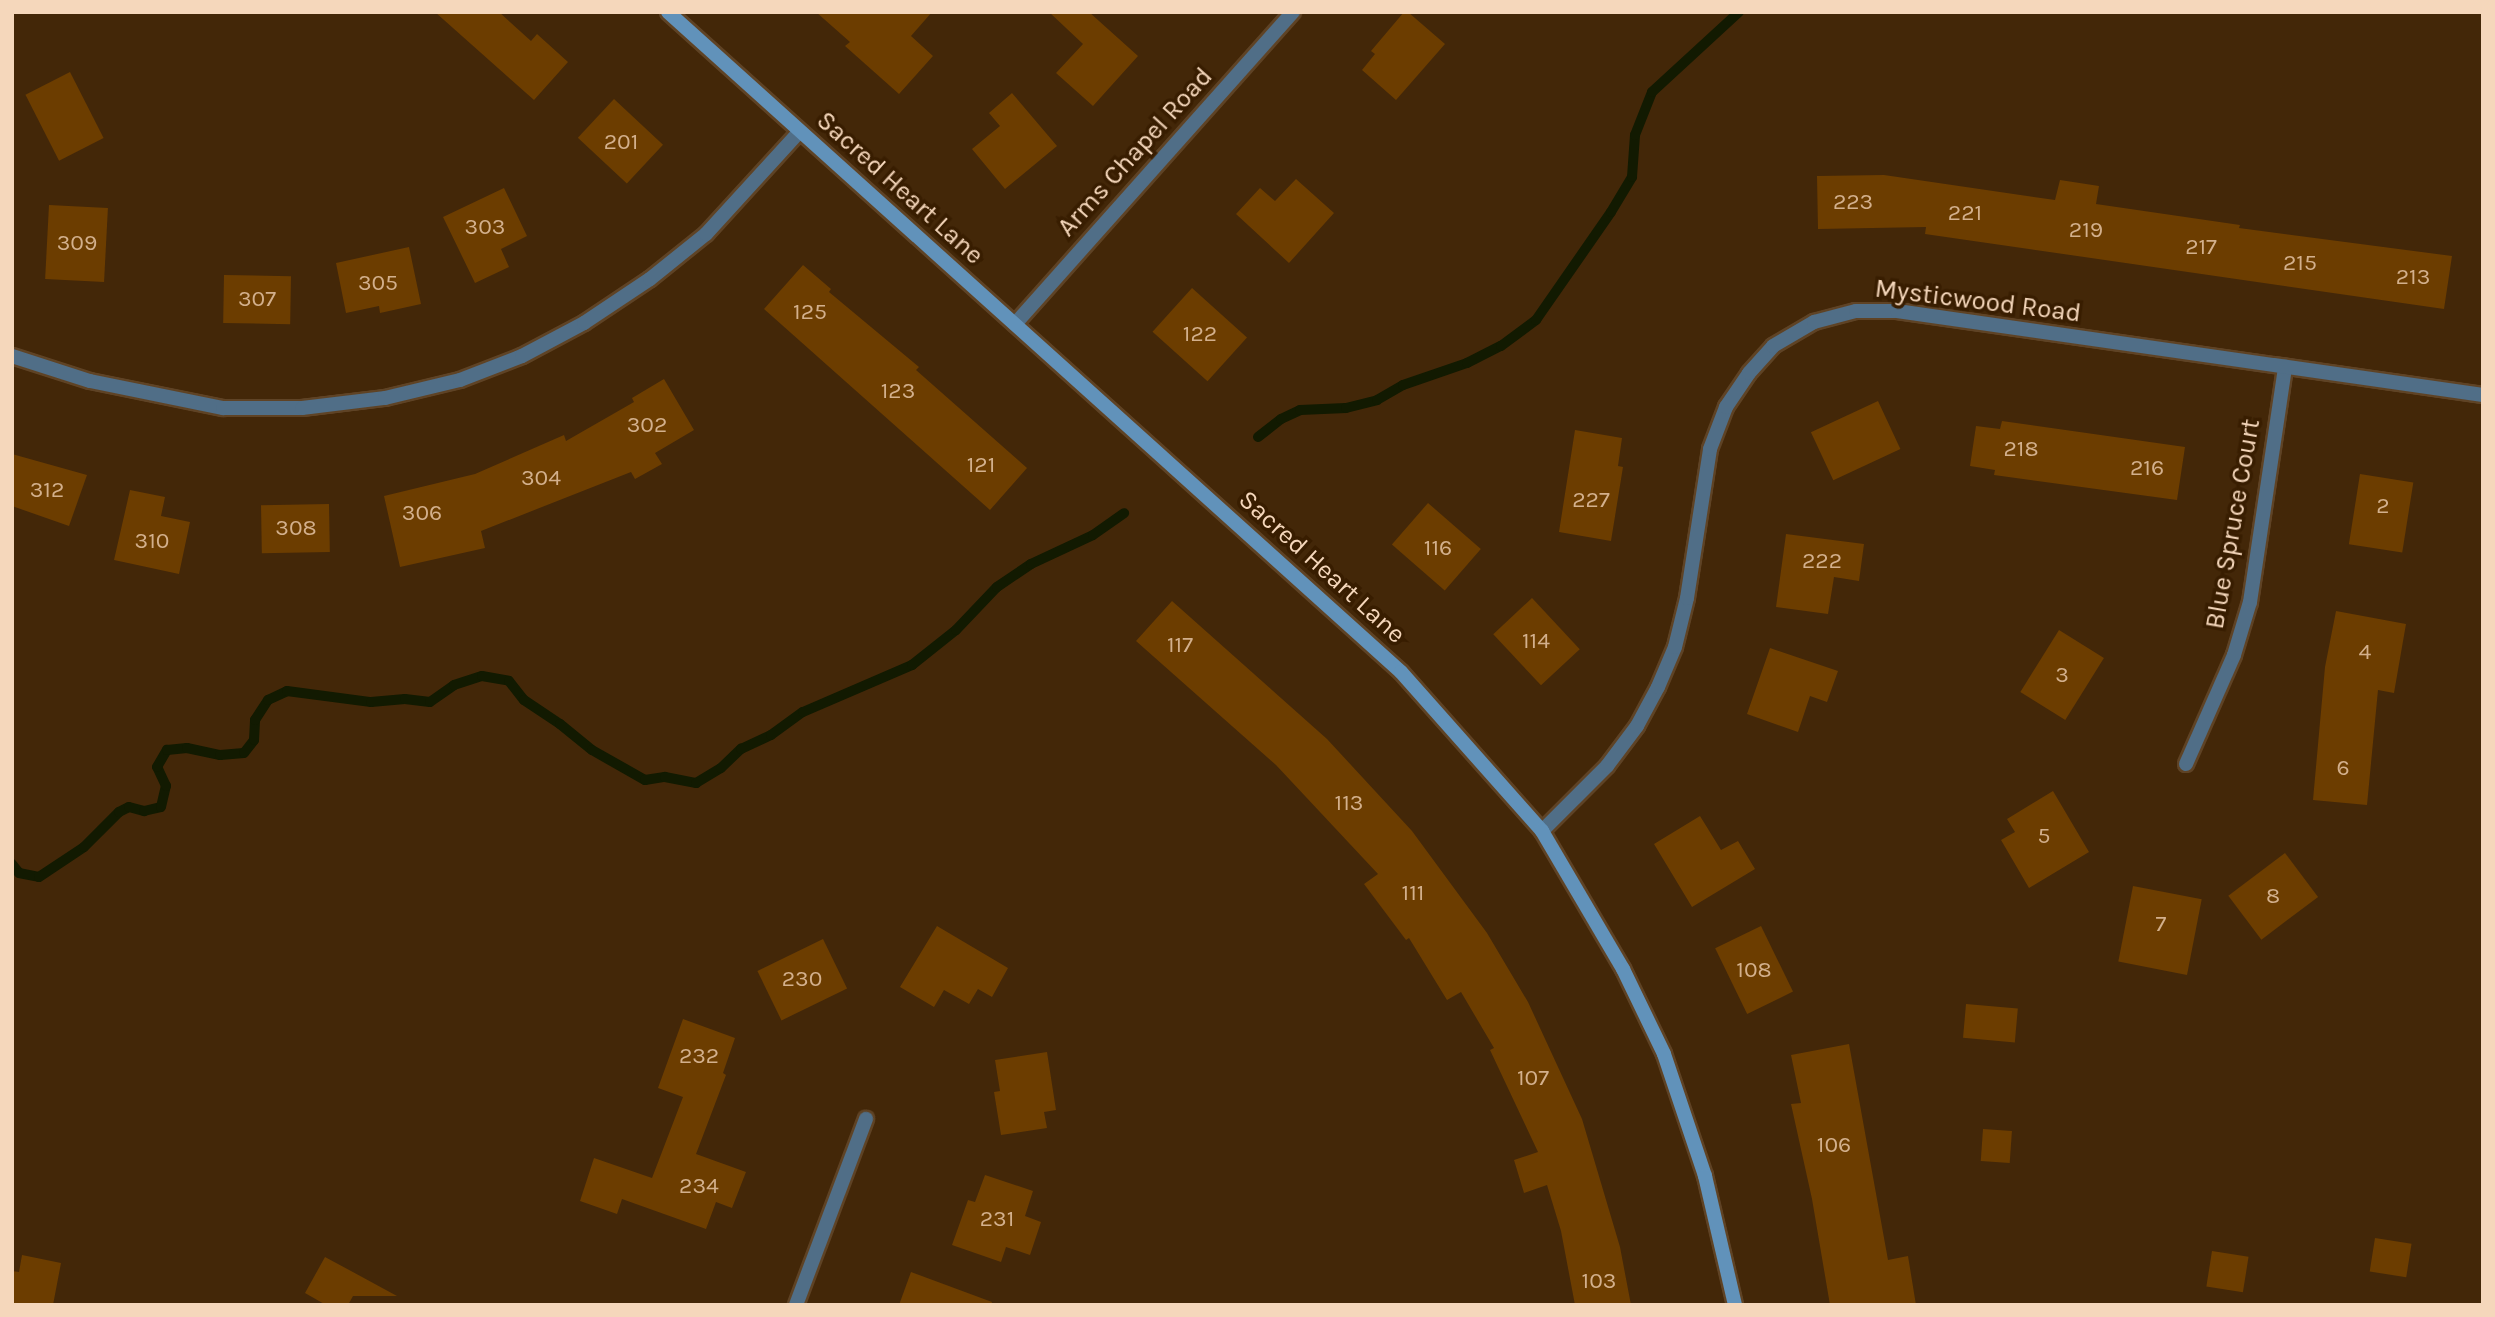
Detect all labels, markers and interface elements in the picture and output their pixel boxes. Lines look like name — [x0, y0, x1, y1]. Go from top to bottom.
street label: Arms Chapel Road — [1051, 61, 1219, 243]
street label: Sacred Heart Lane — [810, 105, 990, 271]
house number: 201 — [604, 128, 638, 156]
house number: 223 — [1833, 188, 1873, 216]
house number: 221 — [1948, 199, 1982, 227]
house number: 303 — [465, 213, 505, 241]
house number: 219 — [2069, 216, 2103, 244]
house number: 309 — [57, 229, 97, 257]
house number: 217 — [2185, 233, 2217, 261]
house number: 215 — [2283, 249, 2317, 277]
house number: 213 — [2396, 263, 2430, 291]
house number: 305 — [358, 269, 398, 297]
street label: Mysticwood Road — [1873, 273, 2083, 329]
house number: 307 — [238, 285, 276, 313]
house number: 125 — [793, 298, 827, 326]
house number: 122 — [1183, 320, 1217, 348]
house number: 123 — [881, 377, 915, 405]
house number: 302 — [627, 411, 667, 439]
street label: Blue Spruce Court — [2199, 417, 2267, 631]
house number: 218 — [2003, 435, 2039, 463]
house number: 121 — [967, 451, 995, 479]
house number: 216 — [2130, 454, 2164, 482]
house number: 304 — [521, 464, 561, 492]
house number: 312 — [30, 476, 64, 504]
street label: Sacred Heart Lane — [1232, 484, 1412, 650]
house number: 227 — [1572, 486, 1610, 514]
house number: 2 — [2376, 492, 2390, 520]
house number: 306 — [402, 499, 442, 527]
house number: 308 — [275, 514, 317, 542]
house number: 310 — [135, 527, 169, 555]
house number: 116 — [1424, 534, 1452, 562]
house number: 222 — [1802, 547, 1842, 575]
house number: 114 — [1522, 627, 1550, 655]
house number: 117 — [1167, 631, 1193, 659]
house number: 4 — [2359, 638, 2371, 666]
house number: 3 — [2055, 661, 2069, 689]
house number: 6 — [2336, 754, 2350, 782]
house number: 113 — [1335, 789, 1363, 817]
house number: 5 — [2038, 822, 2050, 850]
house number: 111 — [1402, 879, 1424, 907]
house number: 8 — [2266, 882, 2280, 910]
house number: 7 — [2156, 910, 2166, 938]
house number: 108 — [1736, 956, 1772, 984]
house number: 230 — [782, 965, 822, 993]
house number: 232 — [679, 1042, 719, 1070]
house number: 107 — [1517, 1064, 1549, 1092]
house number: 106 — [1817, 1131, 1851, 1159]
house number: 234 — [679, 1172, 719, 1200]
house number: 231 — [980, 1205, 1014, 1233]
house number: 103 — [1582, 1267, 1616, 1295]

